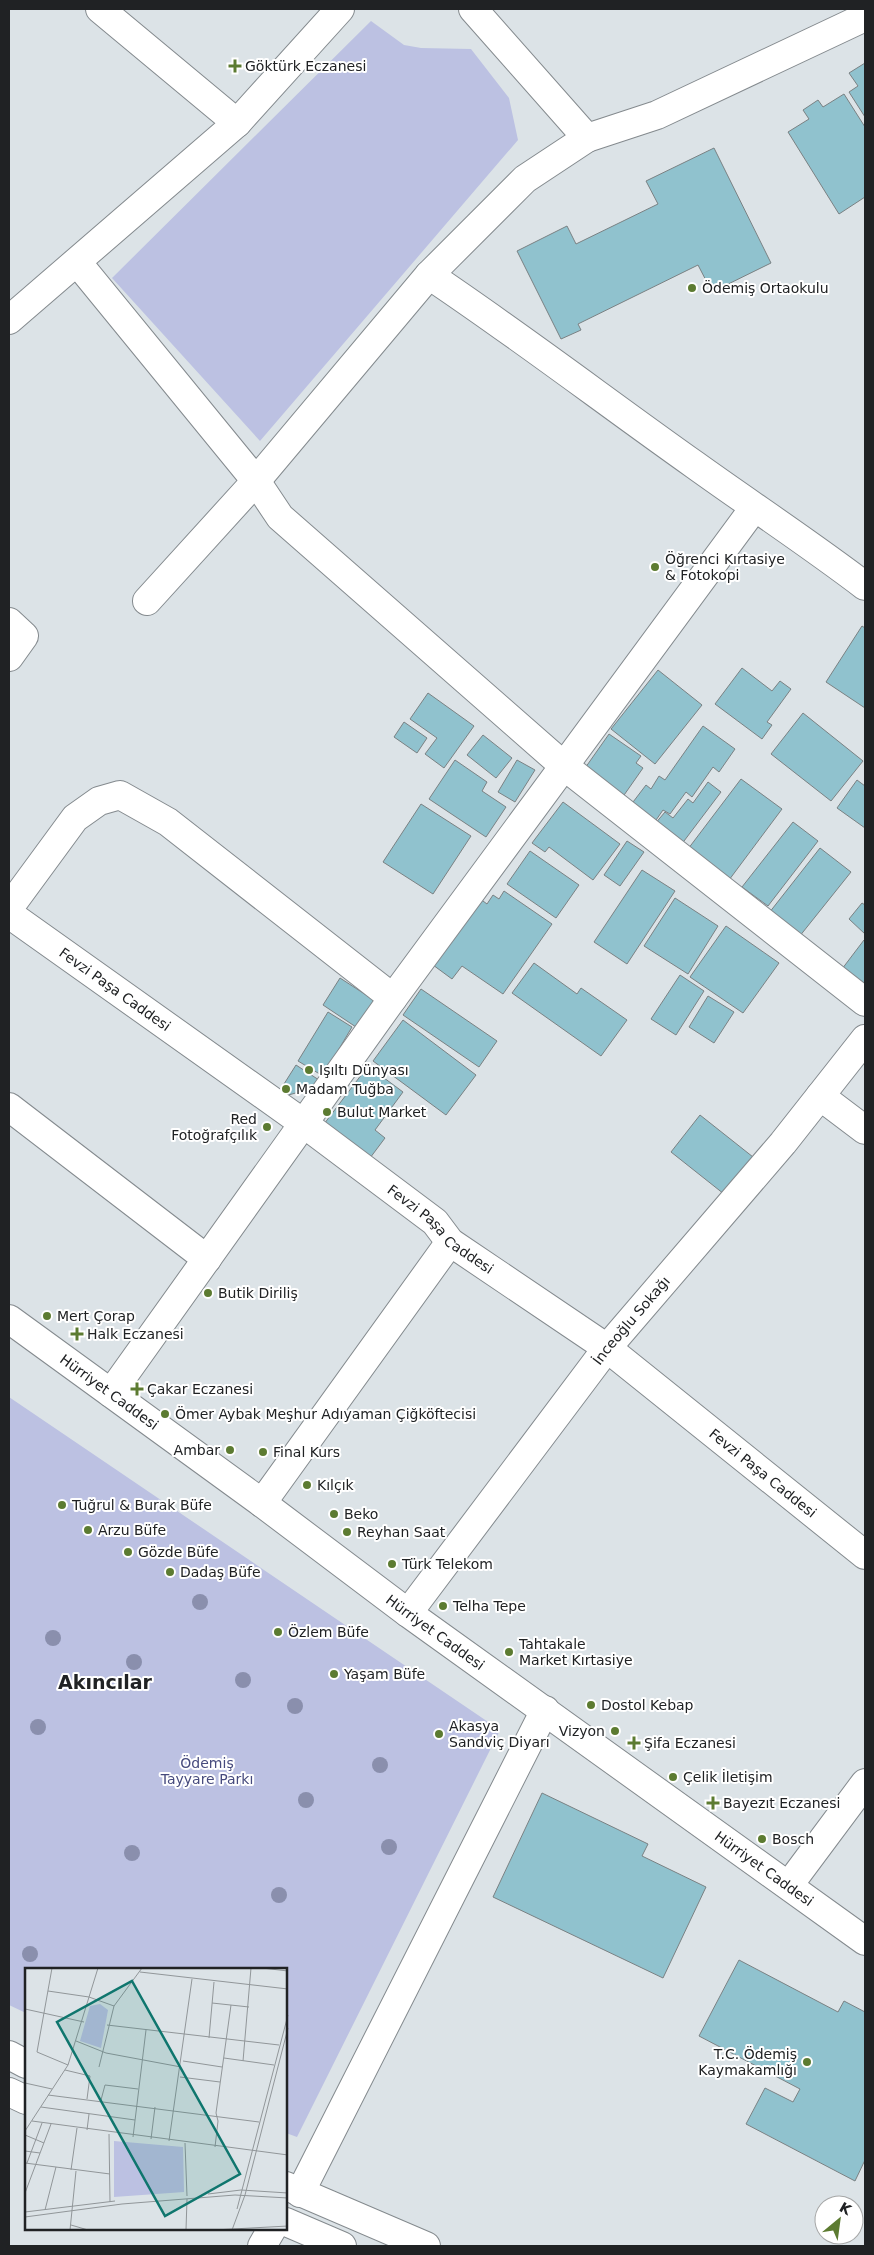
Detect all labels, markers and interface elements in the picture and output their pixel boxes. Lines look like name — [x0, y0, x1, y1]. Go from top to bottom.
place label: Göktürk Eczanesi — [245, 58, 366, 74]
marker: Göktürk Eczanesi — [229, 60, 241, 72]
place label: Ödemiş Ortaokulu — [702, 279, 829, 296]
marker: Ödemiş Ortaokulu — [686, 282, 698, 294]
place label: Öğrenci Kırtasiye & Fotokopi — [665, 550, 785, 583]
marker: Öğrenci Kırtasiye & Fotokopi — [649, 561, 661, 573]
street label: Fevzi Paşa Caddesi — [56, 944, 174, 1034]
place label: Işıltı Dünyası — [319, 1062, 409, 1078]
marker: Işıltı Dünyası — [303, 1064, 315, 1076]
place label: Madam Tuğba — [296, 1081, 394, 1097]
marker: Madam Tuğba — [280, 1083, 292, 1095]
place label: Bulut Market — [337, 1104, 427, 1120]
marker: Bulut Market — [321, 1106, 333, 1118]
place label: Red Fotoğrafçılık — [171, 1111, 258, 1143]
marker: Red Fotoğrafçılık — [261, 1121, 273, 1133]
street label: Fevzi Paşa Caddesi — [385, 1181, 496, 1277]
street label: İnceoğlu Sokağı — [589, 1273, 673, 1368]
place label: Butik Diriliş — [218, 1285, 298, 1301]
marker: Butik Diriliş — [202, 1287, 214, 1299]
place label: Mert Çorap — [57, 1308, 135, 1324]
marker: Mert Çorap — [41, 1310, 53, 1322]
place label: Halk Eczanesi — [87, 1326, 184, 1342]
marker: Halk Eczanesi — [71, 1328, 83, 1340]
street label: Hürriyet Caddesi — [57, 1351, 161, 1433]
place label: Çakar Eczanesi — [147, 1381, 253, 1397]
marker: Çakar Eczanesi — [131, 1383, 143, 1395]
place label: Ömer Aybak Meşhur Adıyaman Çiğköftecisi — [175, 1405, 476, 1422]
marker: Ömer Aybak Meşhur Adıyaman Çiğköftecisi — [159, 1408, 171, 1420]
street label: Fevzi Paşa Caddesi — [706, 1425, 820, 1521]
place label: Ambar — [174, 1442, 220, 1458]
marker: Ambar — [224, 1444, 236, 1456]
place label: Final Kurs — [273, 1444, 340, 1460]
marker: Final Kurs — [257, 1446, 269, 1458]
place label: Kılçık — [317, 1477, 355, 1493]
marker: Kılçık — [301, 1479, 313, 1491]
place label: Tuğrul & Burak Büfe — [71, 1497, 212, 1513]
marker: Tuğrul & Burak Büfe — [56, 1499, 68, 1511]
place label: Beko — [344, 1506, 378, 1522]
marker: Beko — [328, 1508, 340, 1520]
place label: Arzu Büfe — [98, 1522, 166, 1538]
marker: Arzu Büfe — [82, 1524, 94, 1536]
place label: Reyhan Saat — [357, 1524, 446, 1540]
marker: Reyhan Saat — [341, 1526, 353, 1538]
place label: Gözde Büfe — [138, 1544, 219, 1560]
marker: Gözde Büfe — [122, 1546, 134, 1558]
place label: Türk Telekom — [401, 1556, 493, 1572]
marker: Türk Telekom — [386, 1558, 398, 1570]
place label: Dadaş Büfe — [180, 1564, 261, 1580]
marker: Dadaş Büfe — [164, 1566, 176, 1578]
street label: Hürriyet Caddesi — [383, 1591, 487, 1673]
place label: Telha Tepe — [452, 1598, 526, 1614]
marker: Telha Tepe — [437, 1600, 449, 1612]
place label: Özlem Büfe — [288, 1623, 369, 1640]
marker: Özlem Büfe — [272, 1626, 284, 1638]
place label: Tahtakale Market Kırtasiye — [518, 1636, 633, 1668]
marker: Tahtakale Market Kırtasiye — [503, 1646, 515, 1658]
place label: Yaşam Büfe — [343, 1666, 425, 1682]
marker: Yaşam Büfe — [328, 1668, 340, 1680]
district label: Akıncılar — [58, 1671, 153, 1693]
place label: Dostol Kebap — [601, 1697, 694, 1713]
marker: Dostol Kebap — [585, 1699, 597, 1711]
place label: Akasya Sandviç Diyarı — [449, 1718, 550, 1750]
place label: Vizyon — [559, 1723, 605, 1739]
marker: Vizyon — [609, 1725, 621, 1737]
marker: Akasya Sandviç Diyarı — [433, 1728, 445, 1740]
place label: Şifa Eczanesi — [644, 1735, 736, 1751]
marker: Şifa Eczanesi — [628, 1737, 640, 1749]
park label: Ödemiş Tayyare Parkı — [160, 1754, 253, 1787]
place label: Çelik İletişim — [683, 1768, 773, 1785]
marker: Çelik İletişim — [667, 1771, 679, 1783]
place label: Bayezıt Eczanesi — [723, 1795, 840, 1811]
marker: Bayezıt Eczanesi — [707, 1797, 719, 1809]
street label: Hürriyet Caddesi — [712, 1828, 816, 1909]
place label: Bosch — [772, 1831, 814, 1847]
marker: Bosch — [756, 1833, 768, 1845]
inset map — [25, 1968, 288, 2230]
place label: T.C. Ödemiş Kaymakamlığı — [698, 2045, 797, 2078]
marker: T.C. Ödemiş Kaymakamlığı — [801, 2056, 813, 2068]
north arrow — [814, 2195, 864, 2245]
text: K — [837, 2199, 855, 2219]

